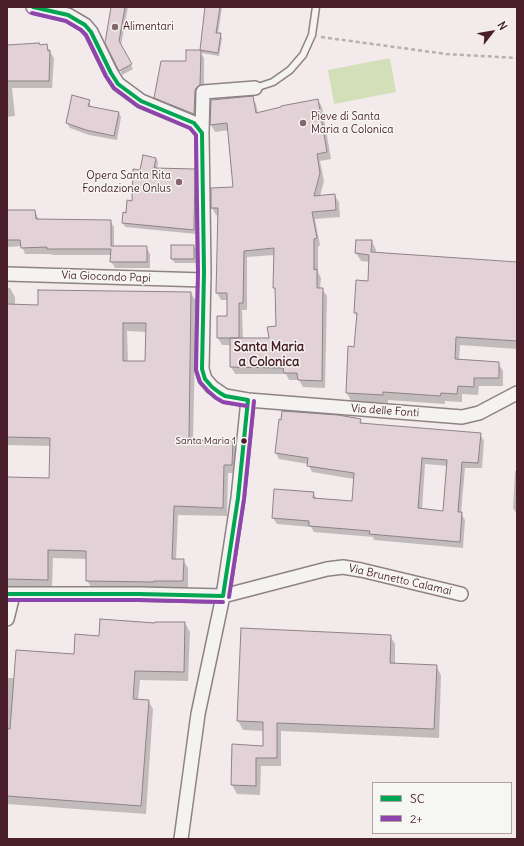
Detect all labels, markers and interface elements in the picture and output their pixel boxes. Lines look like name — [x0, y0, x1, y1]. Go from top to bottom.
north arrow — [472, 12, 512, 52]
text: N — [494, 19, 510, 33]
place label: Alimentari — [123, 20, 174, 34]
marker: Alimentari — [110, 22, 120, 32]
place label: Pieve di Santa Maria a Colonica — [311, 110, 393, 136]
marker: Pieve di Santa Maria a Colonica — [298, 118, 308, 128]
place label: Opera Santa Rita Fondazione Onlus — [82, 169, 171, 195]
marker: Opera Santa Rita Fondazione Onlus — [174, 177, 184, 187]
street label: Via Giocondo Papi — [61, 269, 151, 285]
district label: Santa Maria a Colonica — [234, 339, 304, 370]
street label: Via delle Fonti — [350, 402, 420, 420]
place label: Santa Maria 1 — [175, 435, 236, 447]
marker: Santa Maria 1 — [239, 436, 249, 446]
street label: Via Brunetto Calamai — [347, 562, 453, 598]
legend — [372, 782, 512, 834]
text: SC — [410, 791, 425, 806]
text: 2+ — [410, 811, 423, 826]

